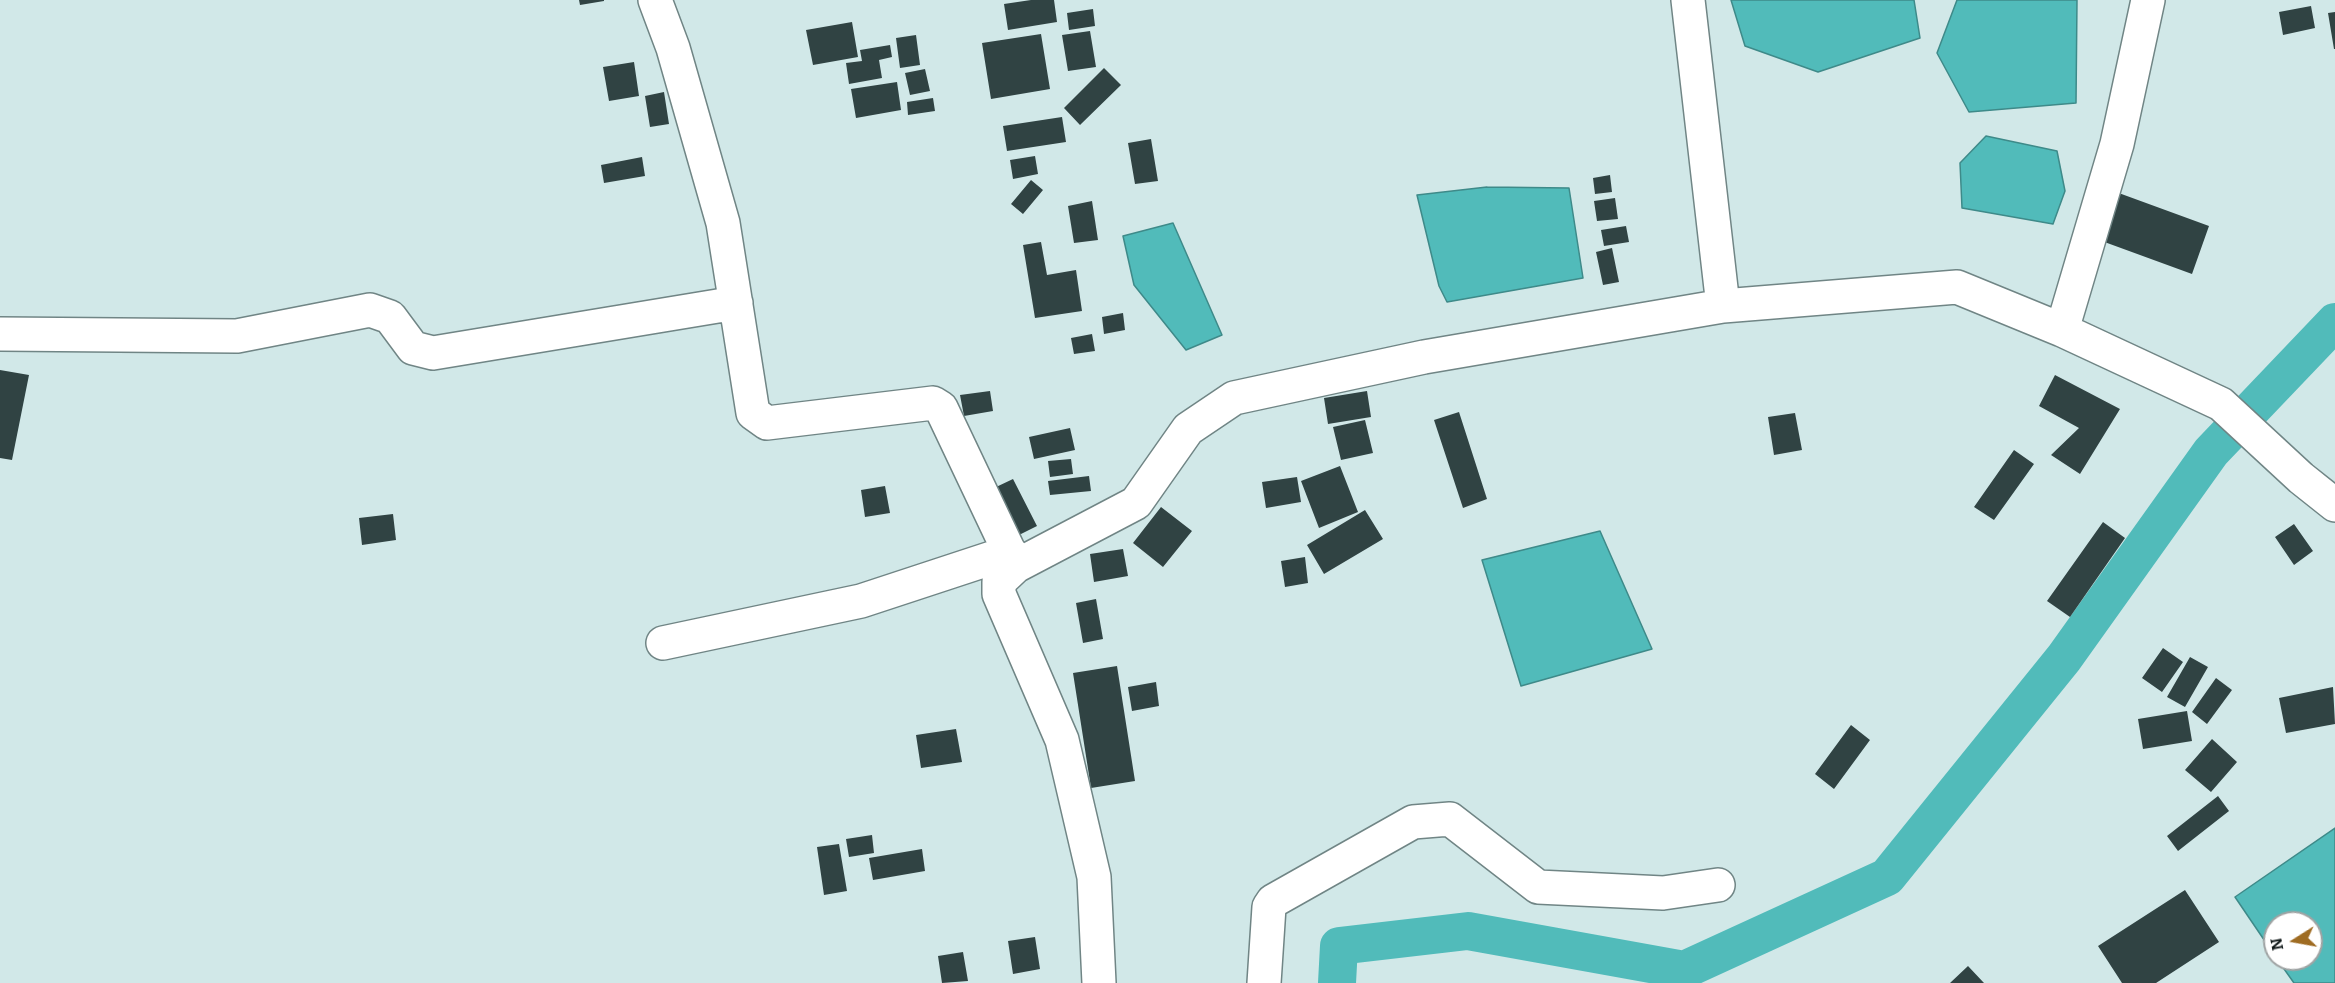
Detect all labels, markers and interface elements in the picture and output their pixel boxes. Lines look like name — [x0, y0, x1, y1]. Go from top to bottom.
north arrow — [2263, 911, 2323, 971]
text: N — [2266, 936, 2287, 952]

